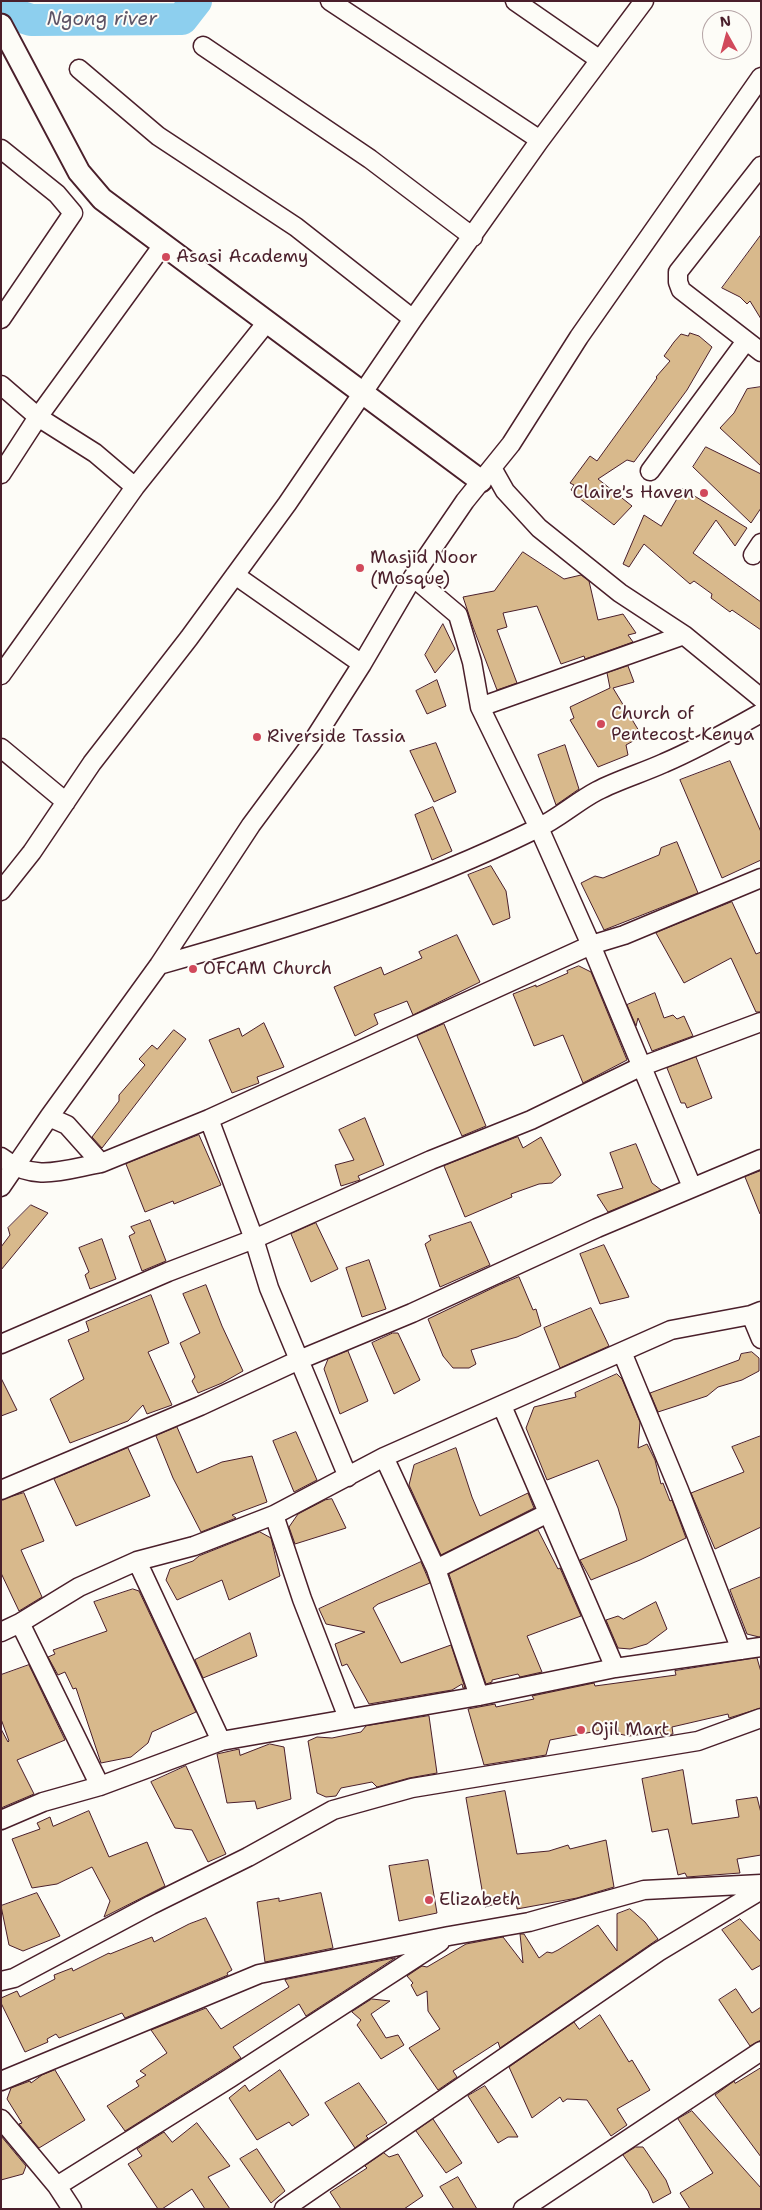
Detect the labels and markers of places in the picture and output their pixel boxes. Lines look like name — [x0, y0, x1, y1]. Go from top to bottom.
place label: Asasi Academy — [176, 246, 308, 268]
marker: Asasi Academy — [160, 251, 172, 263]
place label: Claire's Haven — [573, 482, 694, 504]
marker: Claire's Haven — [698, 487, 710, 499]
place label: Masjid Noor (Mosque) — [370, 547, 478, 590]
marker: Masjid Noor (Mosque) — [354, 562, 366, 574]
place label: Church of Pentecost Kenya — [611, 703, 754, 746]
marker: Church of Pentecost Kenya — [595, 718, 607, 730]
place label: Riverside Tassia — [267, 726, 405, 748]
marker: Riverside Tassia — [251, 731, 263, 743]
place label: OFCAM Church — [203, 958, 332, 980]
marker: OFCAM Church — [187, 963, 199, 975]
place label: Ojil Mart — [591, 1719, 669, 1741]
marker: Ojil Mart — [575, 1724, 587, 1736]
place label: Elizabeth — [439, 1889, 521, 1911]
marker: Elizabeth — [423, 1894, 435, 1906]

